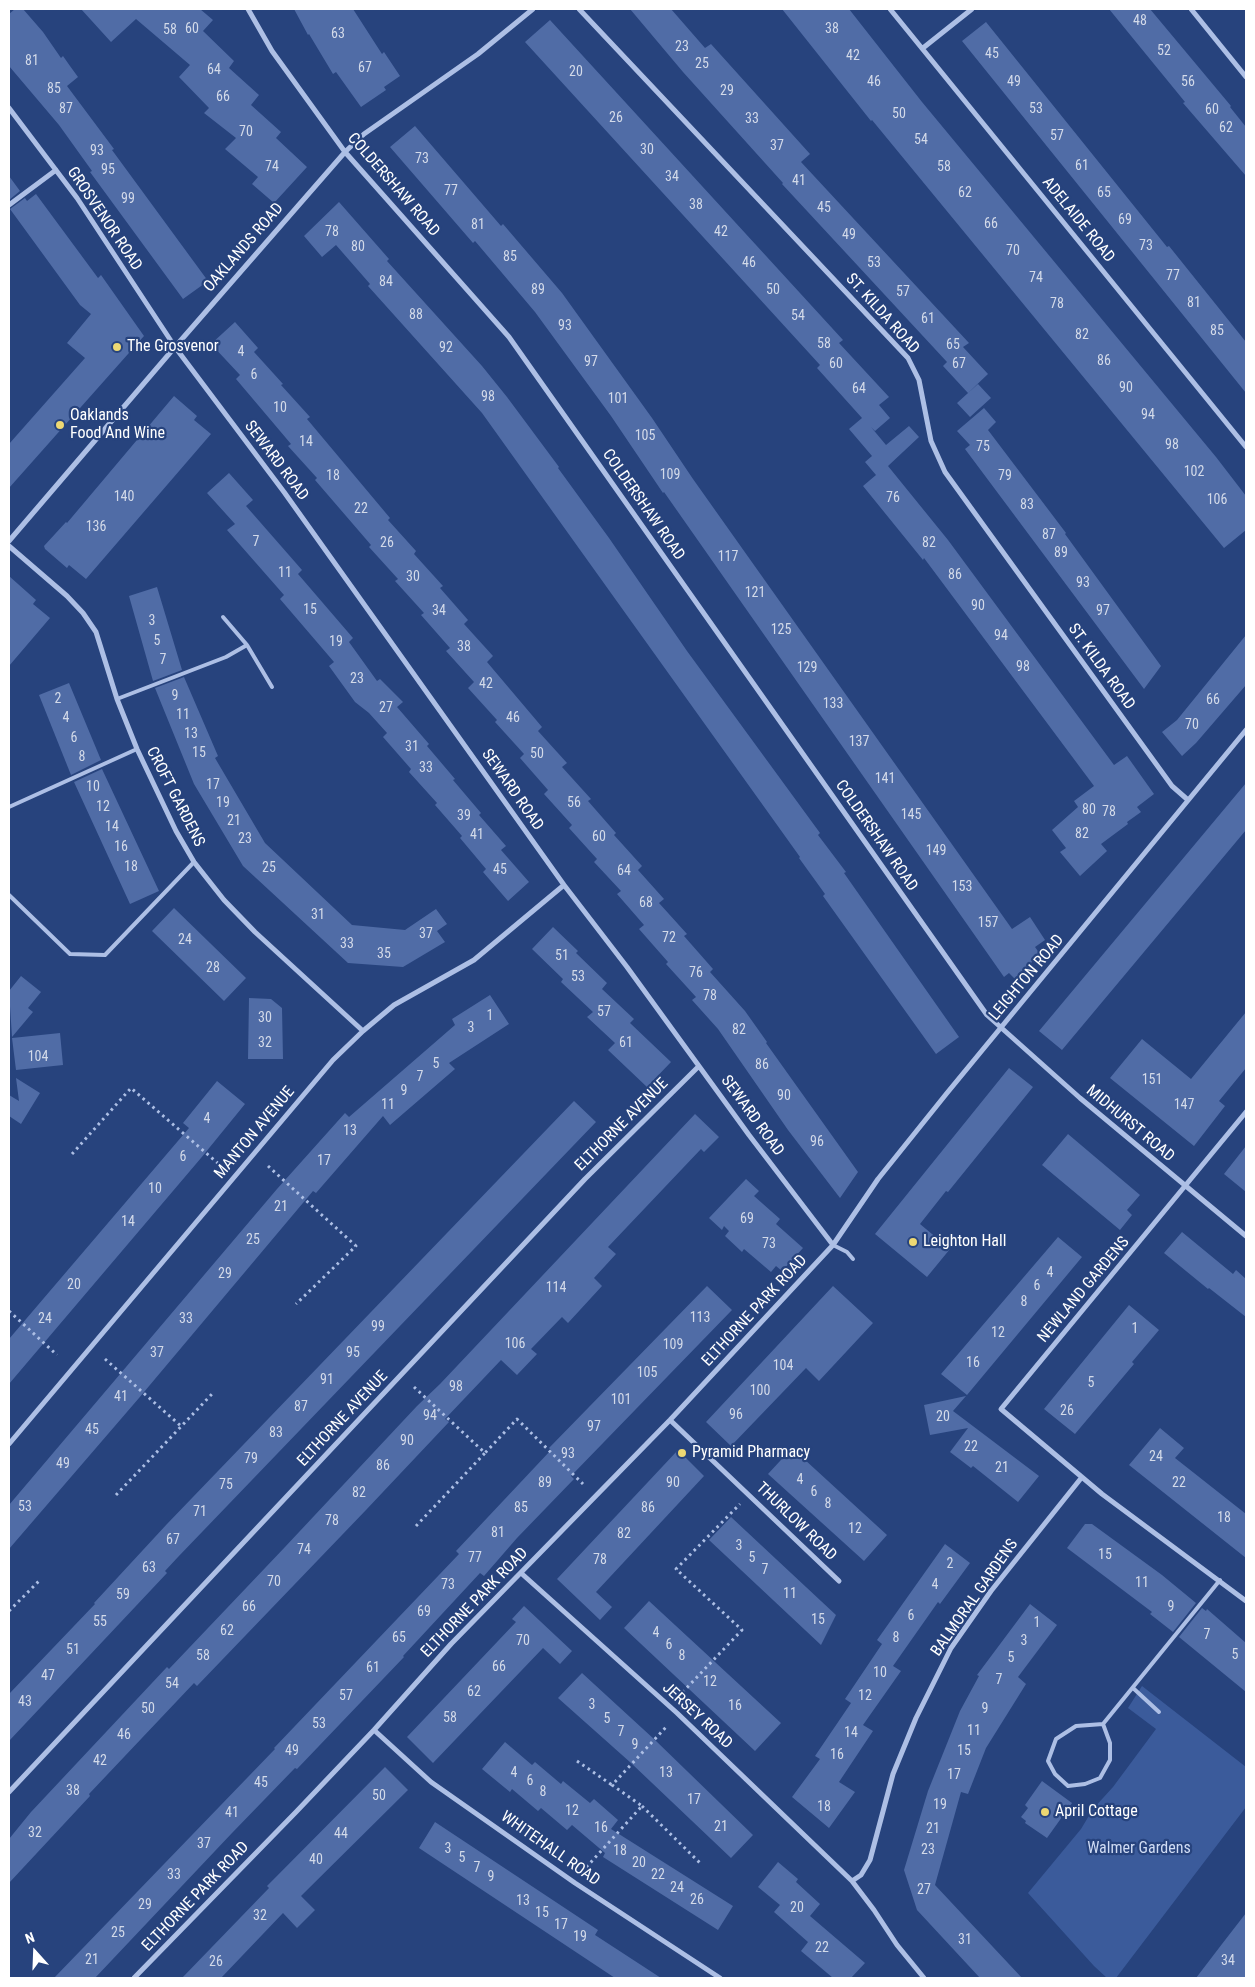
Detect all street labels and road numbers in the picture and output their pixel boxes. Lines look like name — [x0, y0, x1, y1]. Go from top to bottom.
street label: COLDERSHAW ROAD — [343, 129, 443, 241]
street label: GROSVENOR ROAD — [62, 164, 146, 274]
street label: ADELAIDE ROAD — [1038, 173, 1118, 267]
street label: OAKLANDS ROAD — [200, 200, 288, 296]
street label: ST. KILDA ROAD — [841, 270, 923, 358]
street label: SEWARD ROAD — [240, 417, 312, 505]
street label: COLDERSHAW ROAD — [598, 446, 688, 564]
street label: ST. KILDA ROAD — [1063, 620, 1139, 714]
street label: CROFT GARDENS — [142, 744, 208, 850]
street label: SEWARD ROAD — [477, 746, 547, 834]
street label: COLDERSHAW ROAD — [831, 777, 921, 895]
street label: LEIGHTON ROAD — [985, 931, 1069, 1025]
street label: SEWARD ROAD — [716, 1072, 788, 1160]
street label: ELTHORNE AVENUE — [572, 1075, 672, 1175]
street label: MIDHURST ROAD — [1082, 1082, 1178, 1166]
street label: MANTON AVENUE — [211, 1083, 299, 1183]
street label: NEWLAND GARDENS — [1034, 1233, 1134, 1347]
street label: ELTHORNE PARK ROAD — [698, 1251, 812, 1371]
street label: ELTHORNE AVENUE — [294, 1367, 392, 1471]
street label: THURLOW ROAD — [752, 1479, 840, 1565]
street label: BALMORAL GARDENS — [927, 1536, 1023, 1660]
street label: ELTHORNE PARK ROAD — [418, 1544, 532, 1662]
street label: JERSEY ROAD — [658, 1679, 736, 1753]
street label: WHITEHALL ROAD — [497, 1808, 603, 1890]
street label: ELTHORNE PARK ROAD — [139, 1838, 253, 1956]

